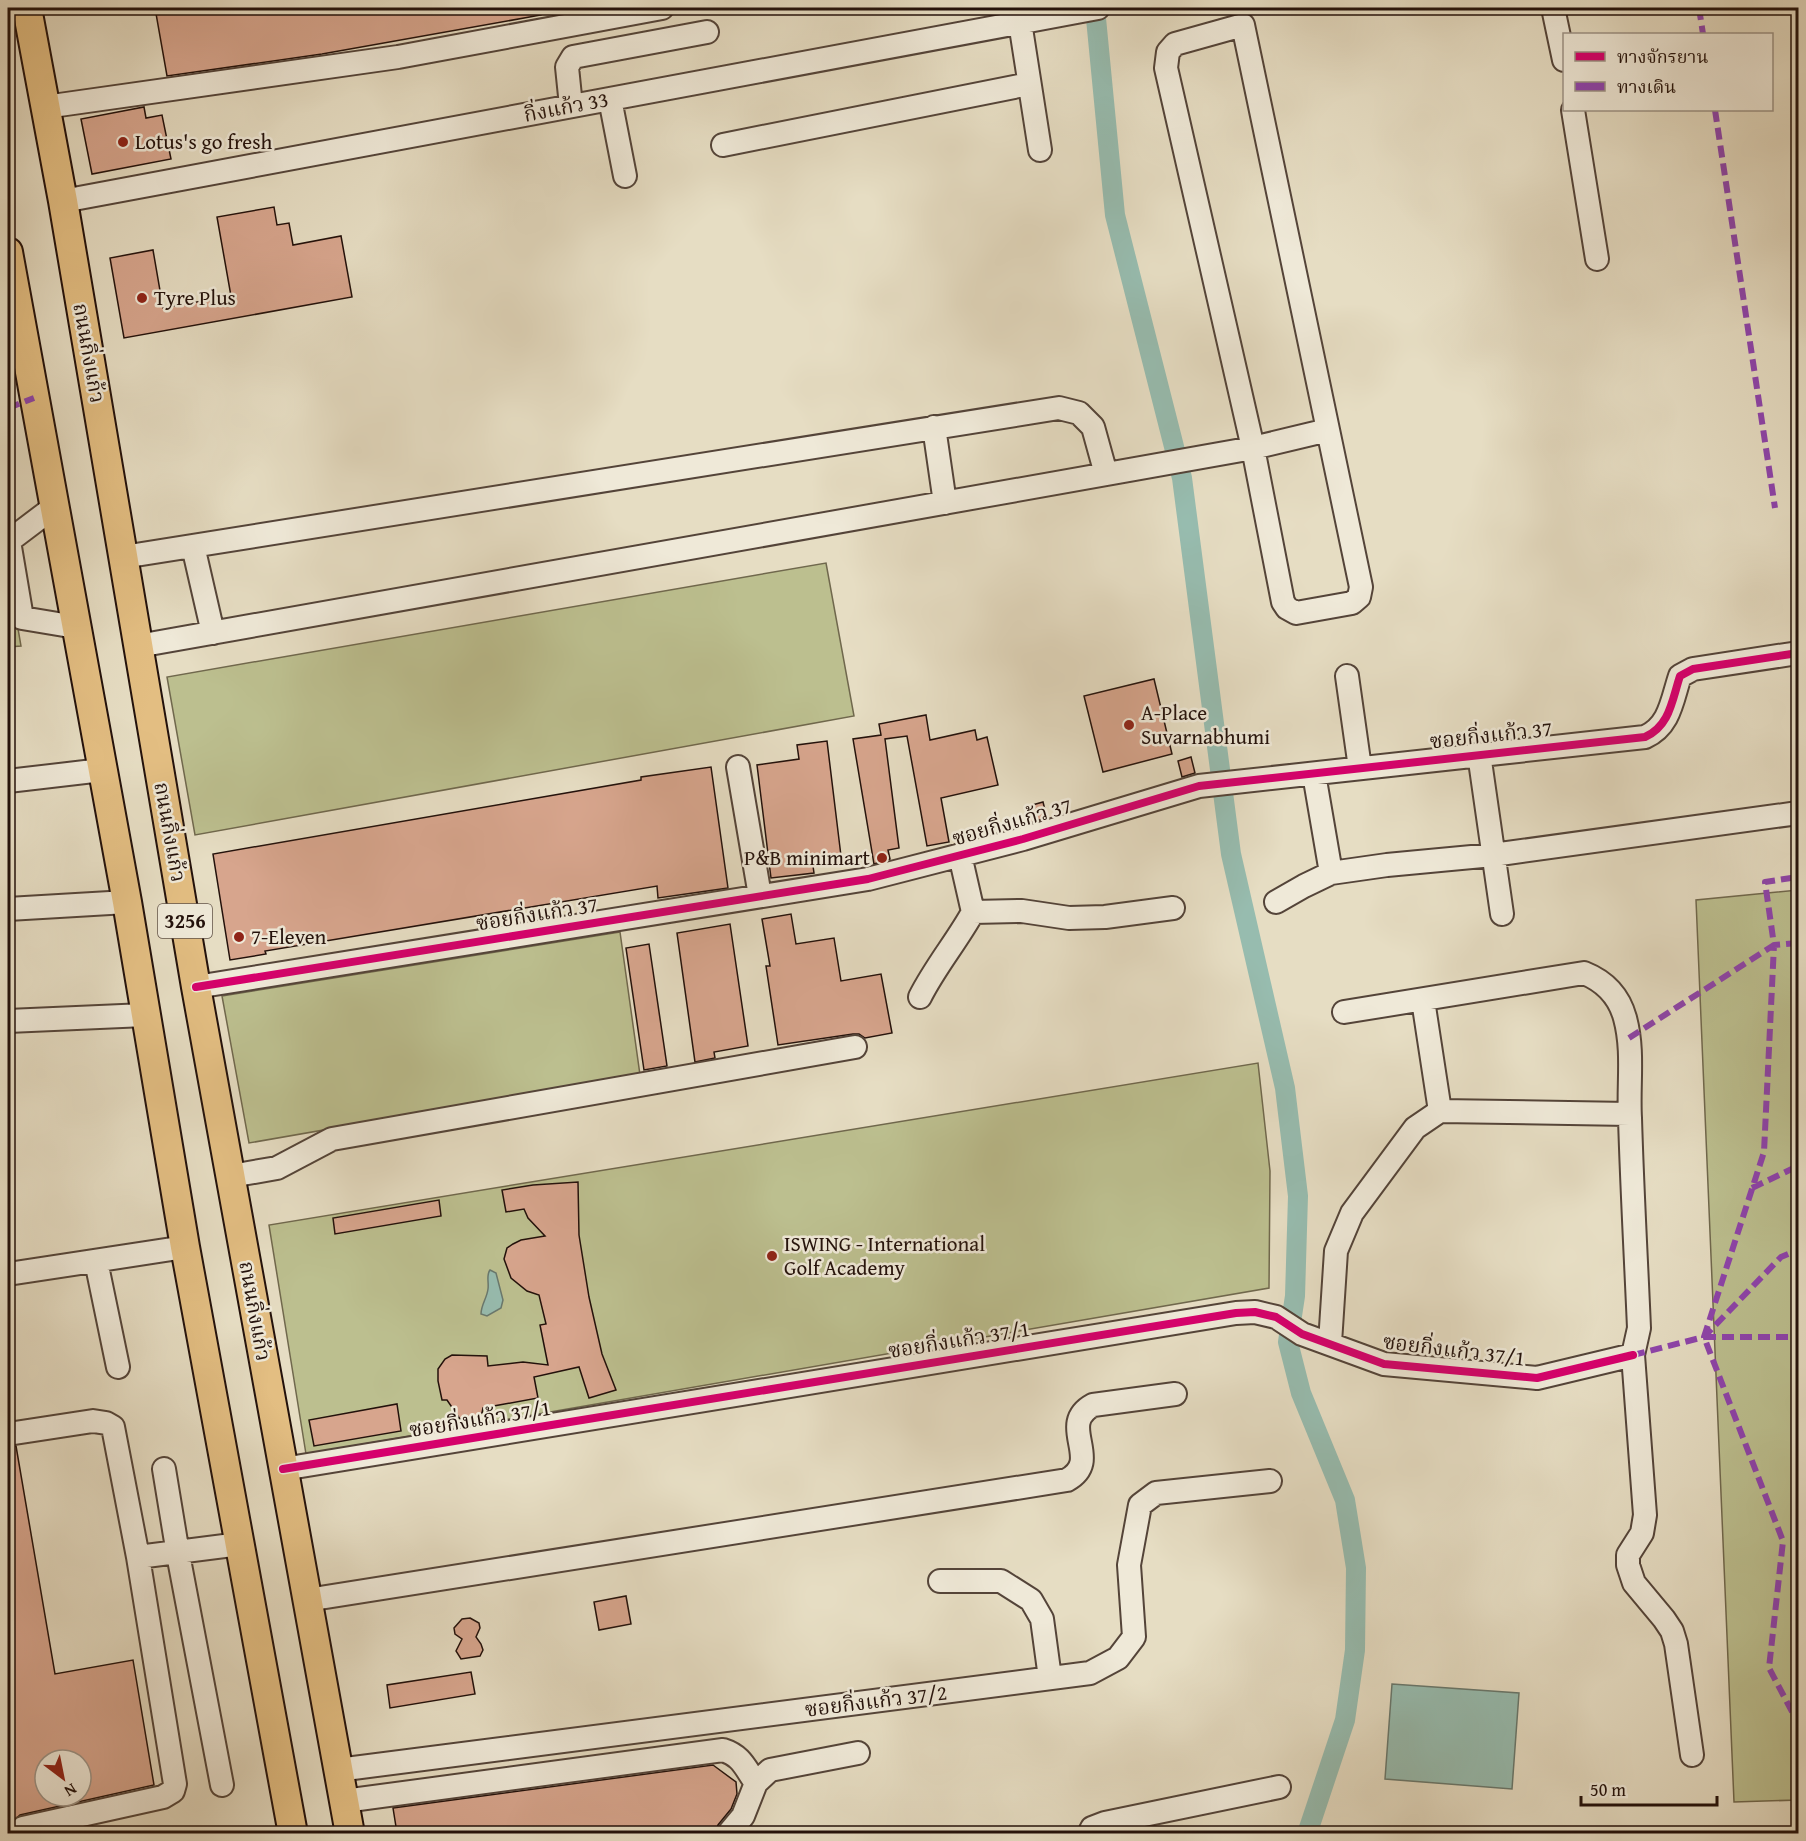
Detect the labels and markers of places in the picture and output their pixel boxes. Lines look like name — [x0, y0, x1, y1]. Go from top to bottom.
place label: Lotus's go fresh — [135, 126, 272, 157]
marker: Lotus's go fresh — [116, 135, 130, 149]
place label: Tyre Plus — [154, 282, 236, 313]
marker: Tyre Plus — [135, 291, 149, 305]
place label: A-Place Suvarnabhumi — [1141, 697, 1270, 752]
marker: A-Place Suvarnabhumi — [1122, 718, 1136, 732]
place label: P&B minimart — [744, 842, 871, 873]
marker: P&B minimart — [875, 851, 889, 865]
place label: 7-Eleven — [251, 921, 327, 952]
marker: 7-Eleven — [232, 930, 246, 944]
place label: ISWING - International Golf Academy — [784, 1228, 985, 1283]
marker: ISWING - International Golf Academy — [765, 1249, 779, 1263]

